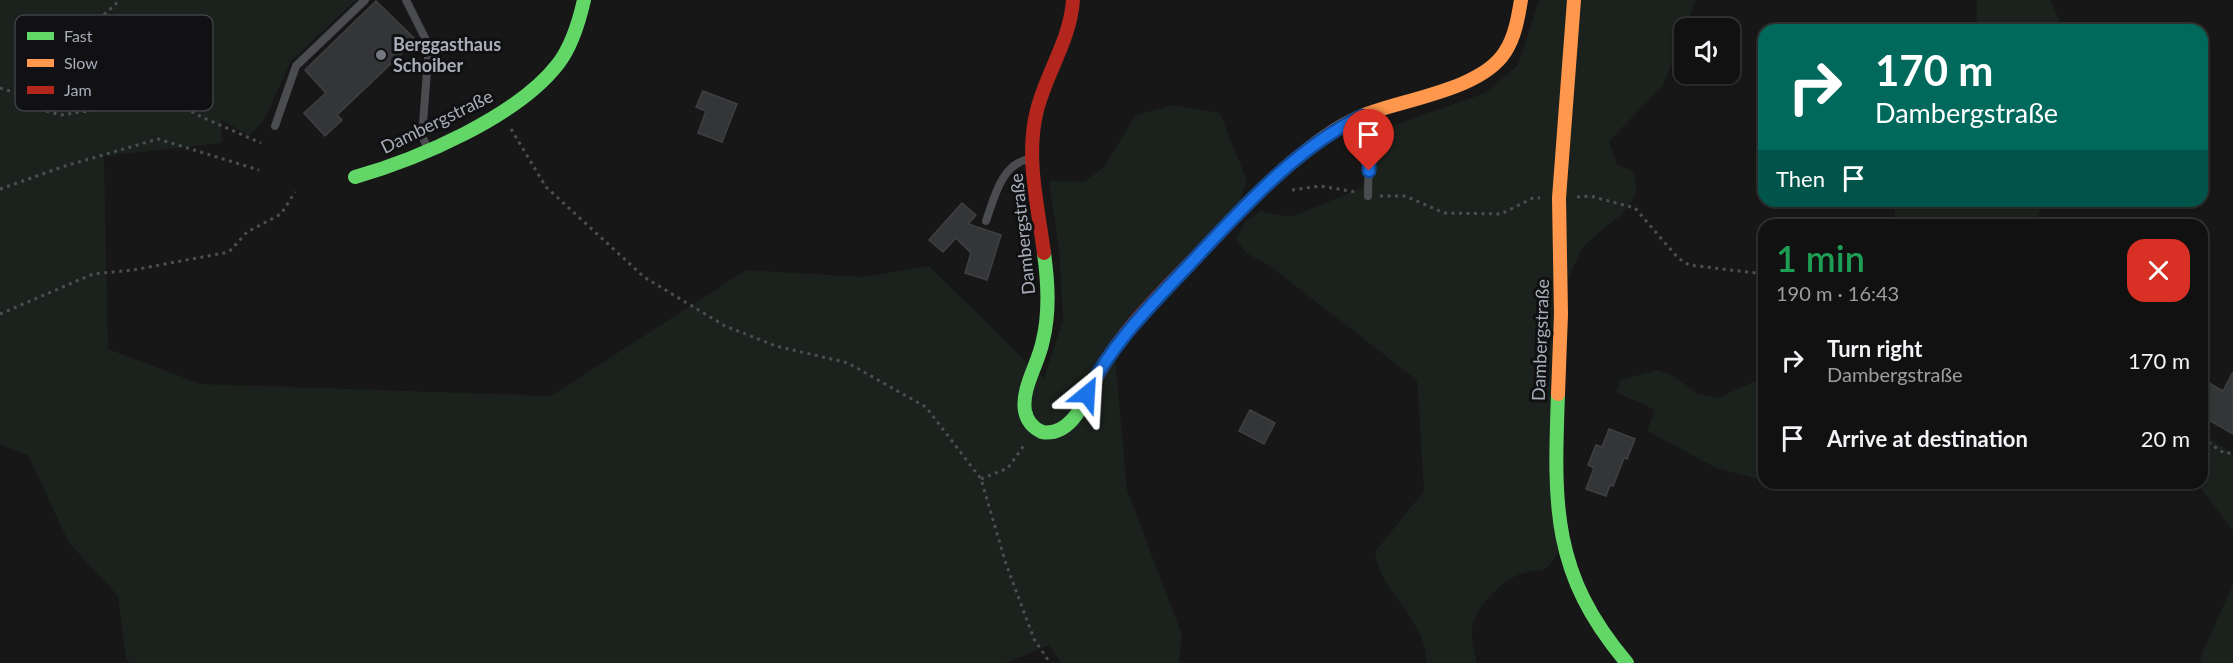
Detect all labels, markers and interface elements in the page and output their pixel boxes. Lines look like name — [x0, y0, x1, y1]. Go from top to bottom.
legend — [15, 15, 213, 111]
map controls — [1674, 18, 1740, 84]
button: sound — [1674, 18, 1740, 84]
text: Fast — [64, 26, 93, 45]
place label: Berggasthaus Schoiber — [393, 33, 501, 76]
text: 170 m — [1875, 45, 1993, 95]
marker: Berggasthaus Schoiber — [374, 48, 388, 62]
icon: right — [1776, 48, 1854, 126]
text: Slow — [64, 53, 98, 72]
text: Jam — [64, 80, 92, 99]
street label: Dambergstraße — [377, 84, 496, 158]
text: Dambergstraße — [1875, 96, 2058, 129]
pin — [1343, 109, 1394, 171]
icon: arrive — [1352, 118, 1385, 151]
icon: arrive — [1837, 162, 1870, 195]
text: Then — [1776, 165, 1825, 192]
street label: Dambergstraße — [1005, 172, 1039, 296]
text: 1 min — [1776, 236, 1865, 280]
button: close — [2127, 239, 2190, 302]
street label: Dambergstraße — [1527, 279, 1553, 401]
text: 190 m · 16:43 — [1776, 281, 1899, 305]
text: Turn right — [1827, 335, 1922, 362]
icon: right — [1776, 344, 1809, 377]
text: 170 m — [2128, 347, 2190, 374]
position arrow — [1055, 362, 1119, 426]
text: Dambergstraße — [1827, 362, 1963, 386]
icon: arrive — [1776, 422, 1809, 455]
text: Arrive at destination — [1827, 425, 2028, 452]
text: 20 m — [2141, 425, 2190, 452]

